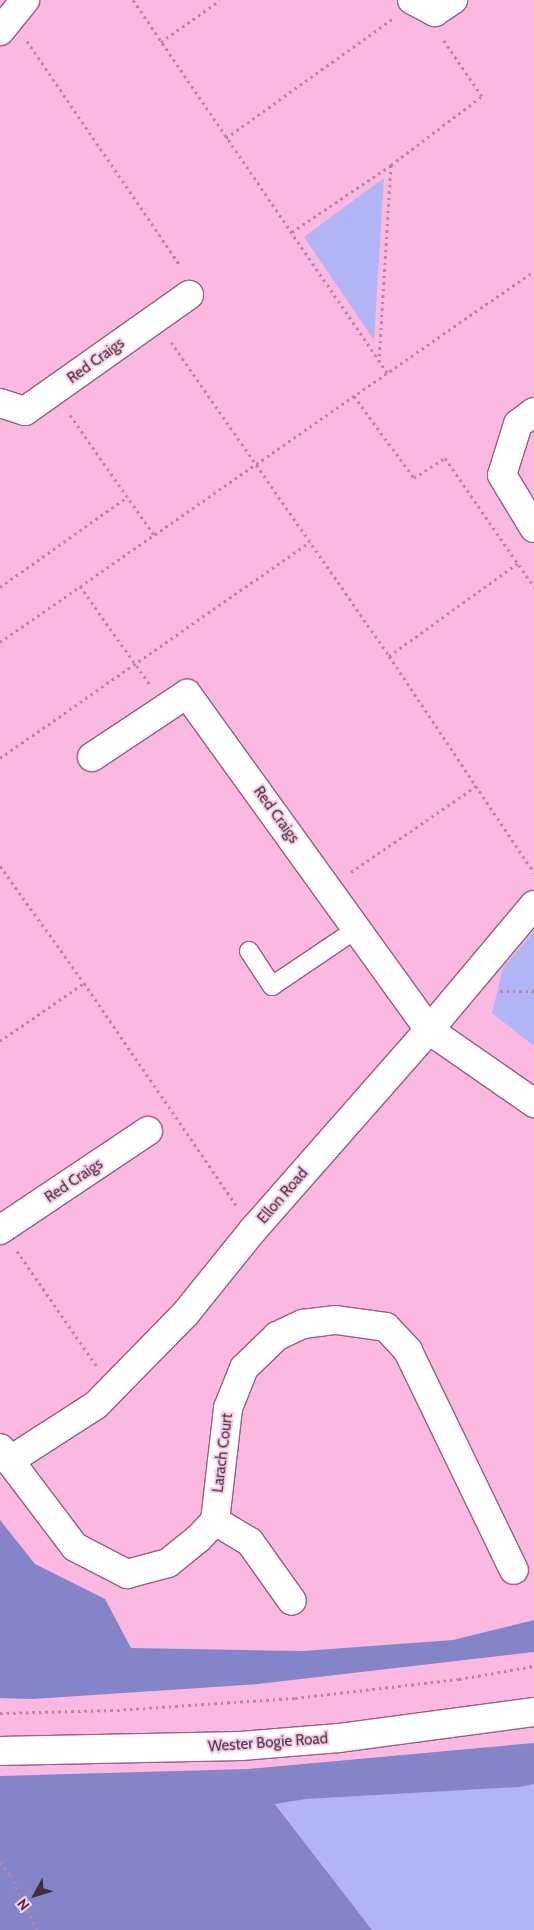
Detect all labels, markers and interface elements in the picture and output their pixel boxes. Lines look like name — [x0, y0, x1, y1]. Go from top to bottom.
street label: Red Craigs — [64, 334, 128, 388]
street label: Red Craigs — [249, 783, 303, 847]
street label: Red Craigs — [42, 1155, 106, 1207]
street label: Ellon Road — [254, 1164, 312, 1228]
street label: Larach Court — [209, 1412, 237, 1494]
street label: Wester Bogie Road — [208, 1730, 328, 1756]
north arrow — [10, 1870, 60, 1920]
text: N — [13, 1895, 33, 1914]

